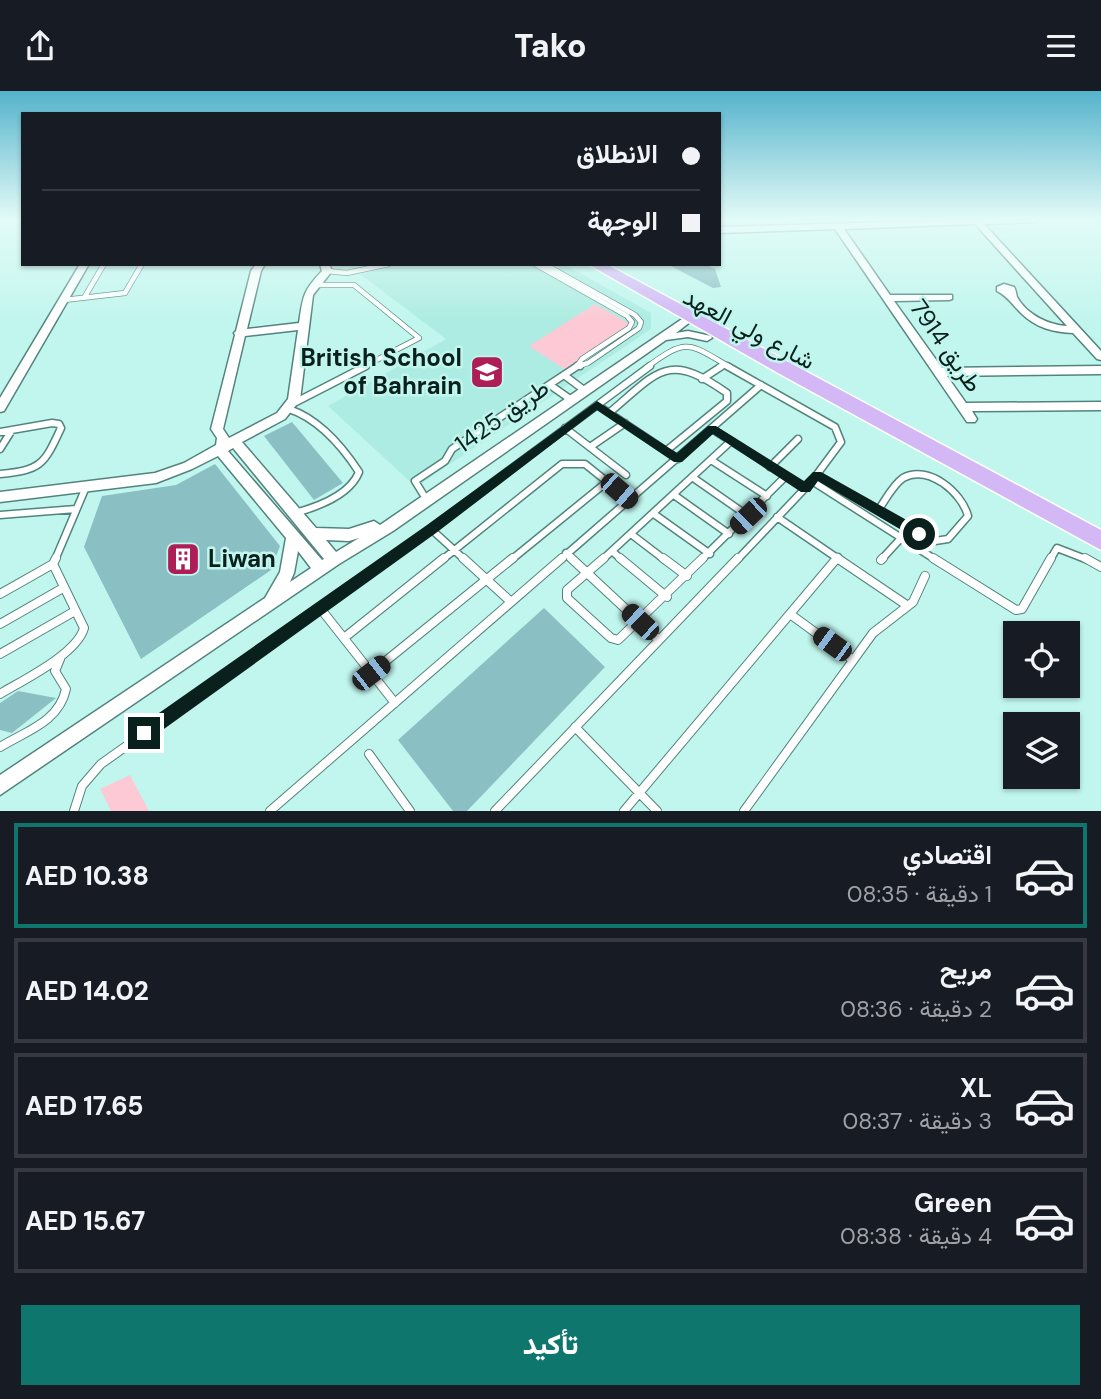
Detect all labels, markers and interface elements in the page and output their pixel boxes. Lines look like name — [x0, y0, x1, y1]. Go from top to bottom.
text: Tako — [514, 25, 587, 67]
icon: share — [21, 27, 59, 65]
icon: menu — [1042, 27, 1080, 65]
text: الانطلاق — [576, 137, 658, 171]
text: الوجهة — [587, 204, 658, 238]
street label: شارع ولي العهد — [676, 281, 821, 380]
street label: طريق 7914 — [903, 293, 990, 398]
place label: British School of Bahrain — [301, 342, 462, 401]
school or university icon: British School of Bahrain — [468, 353, 506, 391]
street label: طريق 1425 — [449, 372, 555, 459]
car — [597, 469, 642, 513]
car — [726, 494, 771, 538]
route start — [903, 518, 935, 550]
building icon: Liwan — [164, 540, 202, 578]
place label: Liwan — [208, 543, 276, 574]
car — [618, 600, 663, 644]
map controls — [1003, 621, 1080, 789]
button: locate — [1003, 621, 1080, 698]
car — [809, 623, 856, 665]
car — [348, 652, 395, 694]
button: layers — [1003, 712, 1080, 789]
route end — [128, 717, 160, 749]
text: اقتصادي — [903, 838, 992, 872]
icon: car — [1013, 844, 1076, 907]
text: AED 10.38 — [25, 859, 149, 893]
text: 1 دقيقة · 08:35 — [847, 879, 992, 909]
text: مريح — [940, 953, 992, 987]
icon: car — [1013, 959, 1076, 1022]
text: AED 14.02 — [25, 974, 149, 1008]
text: 2 دقيقة · 08:36 — [840, 994, 992, 1024]
text: XL — [960, 1071, 992, 1105]
icon: car — [1013, 1074, 1076, 1137]
text: AED 17.65 — [25, 1089, 143, 1123]
text: 3 دقيقة · 08:37 — [842, 1106, 992, 1136]
text: Green — [914, 1186, 992, 1220]
icon: car — [1013, 1189, 1076, 1252]
text: AED 15.67 — [25, 1204, 145, 1238]
text: 4 دقيقة · 08:38 — [840, 1221, 992, 1251]
button: تأكيد — [21, 1305, 1080, 1385]

